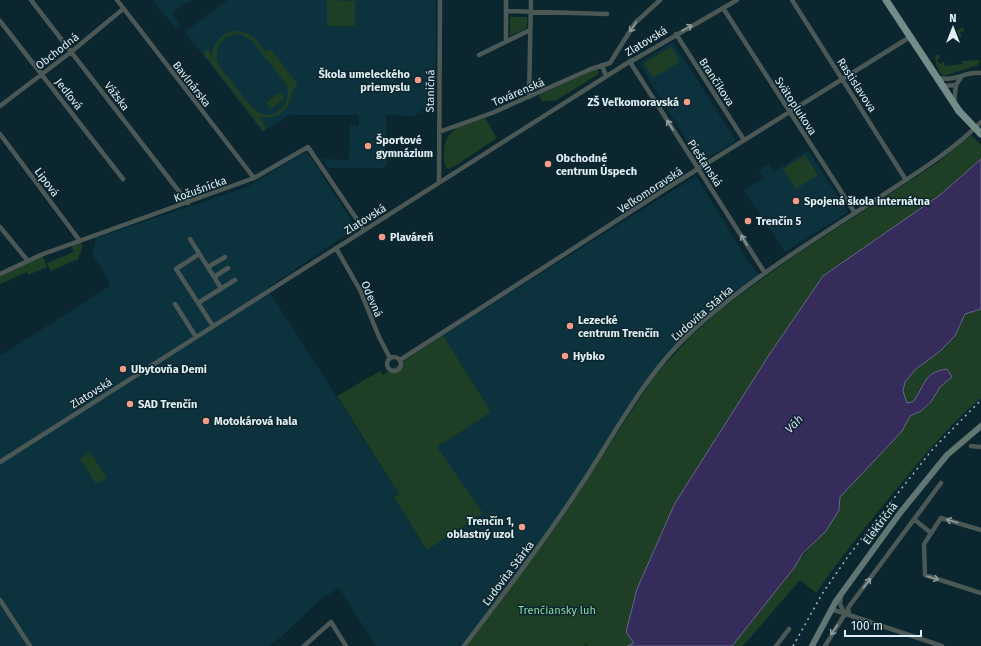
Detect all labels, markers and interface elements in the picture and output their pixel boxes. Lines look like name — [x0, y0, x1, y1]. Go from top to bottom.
north arrow — [933, 8, 973, 48]
text: N — [949, 12, 957, 25]
one-way arrow — [629, 21, 637, 32]
one-way arrow — [681, 23, 693, 31]
street label: Zlatovská — [623, 24, 670, 59]
street label: Obchodná — [33, 30, 82, 72]
street label: Brančíkova — [696, 56, 737, 109]
street label: Rastislavova — [834, 56, 879, 115]
street label: Bavlnárska — [170, 59, 213, 110]
place label: Škola umeleckého priemyslu — [319, 67, 411, 94]
street label: Staničná — [424, 69, 437, 113]
marker: Škola umeleckého priemyslu — [413, 75, 423, 85]
street label: Svätoplukova — [772, 75, 819, 138]
street label: Jedľová — [52, 76, 85, 113]
street label: Továrenská — [490, 76, 546, 109]
street label: Vážska — [101, 79, 132, 113]
place label: ZŠ Veľkomoravská — [587, 95, 679, 109]
marker: ZŠ Veľkomoravská — [682, 97, 692, 107]
one-way arrow — [666, 120, 674, 131]
place label: Športové gymnázium — [376, 133, 433, 160]
street label: Piešťanská — [685, 137, 725, 189]
marker: Športové gymnázium — [363, 141, 373, 151]
place label: Obchodné centrum Úspech — [556, 152, 637, 178]
marker: Obchodné centrum Úspech — [543, 159, 553, 169]
street label: Lipová — [32, 165, 62, 199]
street label: Veľkomoravská — [615, 165, 685, 216]
street label: Kožušnícka — [172, 174, 228, 205]
place label: Spojená škola internátna — [804, 195, 930, 208]
marker: Spojená škola internátna — [791, 196, 801, 206]
street label: Zlatovská — [342, 201, 389, 237]
place label: Trenčín 5 — [756, 215, 801, 228]
marker: Trenčín 5 — [743, 216, 753, 226]
place label: Plaváreň — [390, 231, 434, 244]
marker: Plaváreň — [377, 232, 387, 242]
one-way arrow — [739, 234, 747, 246]
street label: Odevná — [358, 279, 385, 319]
street label: Ľudovíta Stárka — [669, 283, 736, 344]
place label: Lezecké centrum Trenčín — [578, 314, 659, 340]
marker: Lezecké centrum Trenčín — [565, 321, 575, 331]
place label: Hybko — [573, 350, 606, 363]
marker: Hybko — [560, 351, 570, 361]
place label: Ubytovňa Demi — [131, 363, 207, 376]
marker: Ubytovňa Demi — [118, 364, 128, 374]
street label: Zlatovská — [68, 375, 115, 411]
place label: SAD Trenčín — [138, 398, 197, 411]
marker: SAD Trenčín — [125, 399, 135, 409]
water label: Váh — [782, 412, 806, 436]
place label: Motokárová hala — [214, 415, 297, 428]
marker: Motokárová hala — [201, 416, 211, 426]
street label: Električná — [860, 500, 901, 547]
place label: Trenčín 1, oblastný uzol — [447, 515, 515, 541]
one-way arrow — [946, 517, 959, 524]
marker: Trenčín 1, oblastný uzol — [517, 522, 527, 532]
street label: Ľudovíta Stárka — [480, 538, 537, 608]
one-way arrow — [926, 575, 939, 582]
one-way arrow — [863, 577, 872, 588]
park label: Trenčiansky luh — [518, 604, 596, 617]
scale bar — [845, 612, 921, 638]
text: 100 m — [851, 619, 883, 633]
one-way arrow — [830, 624, 838, 635]

